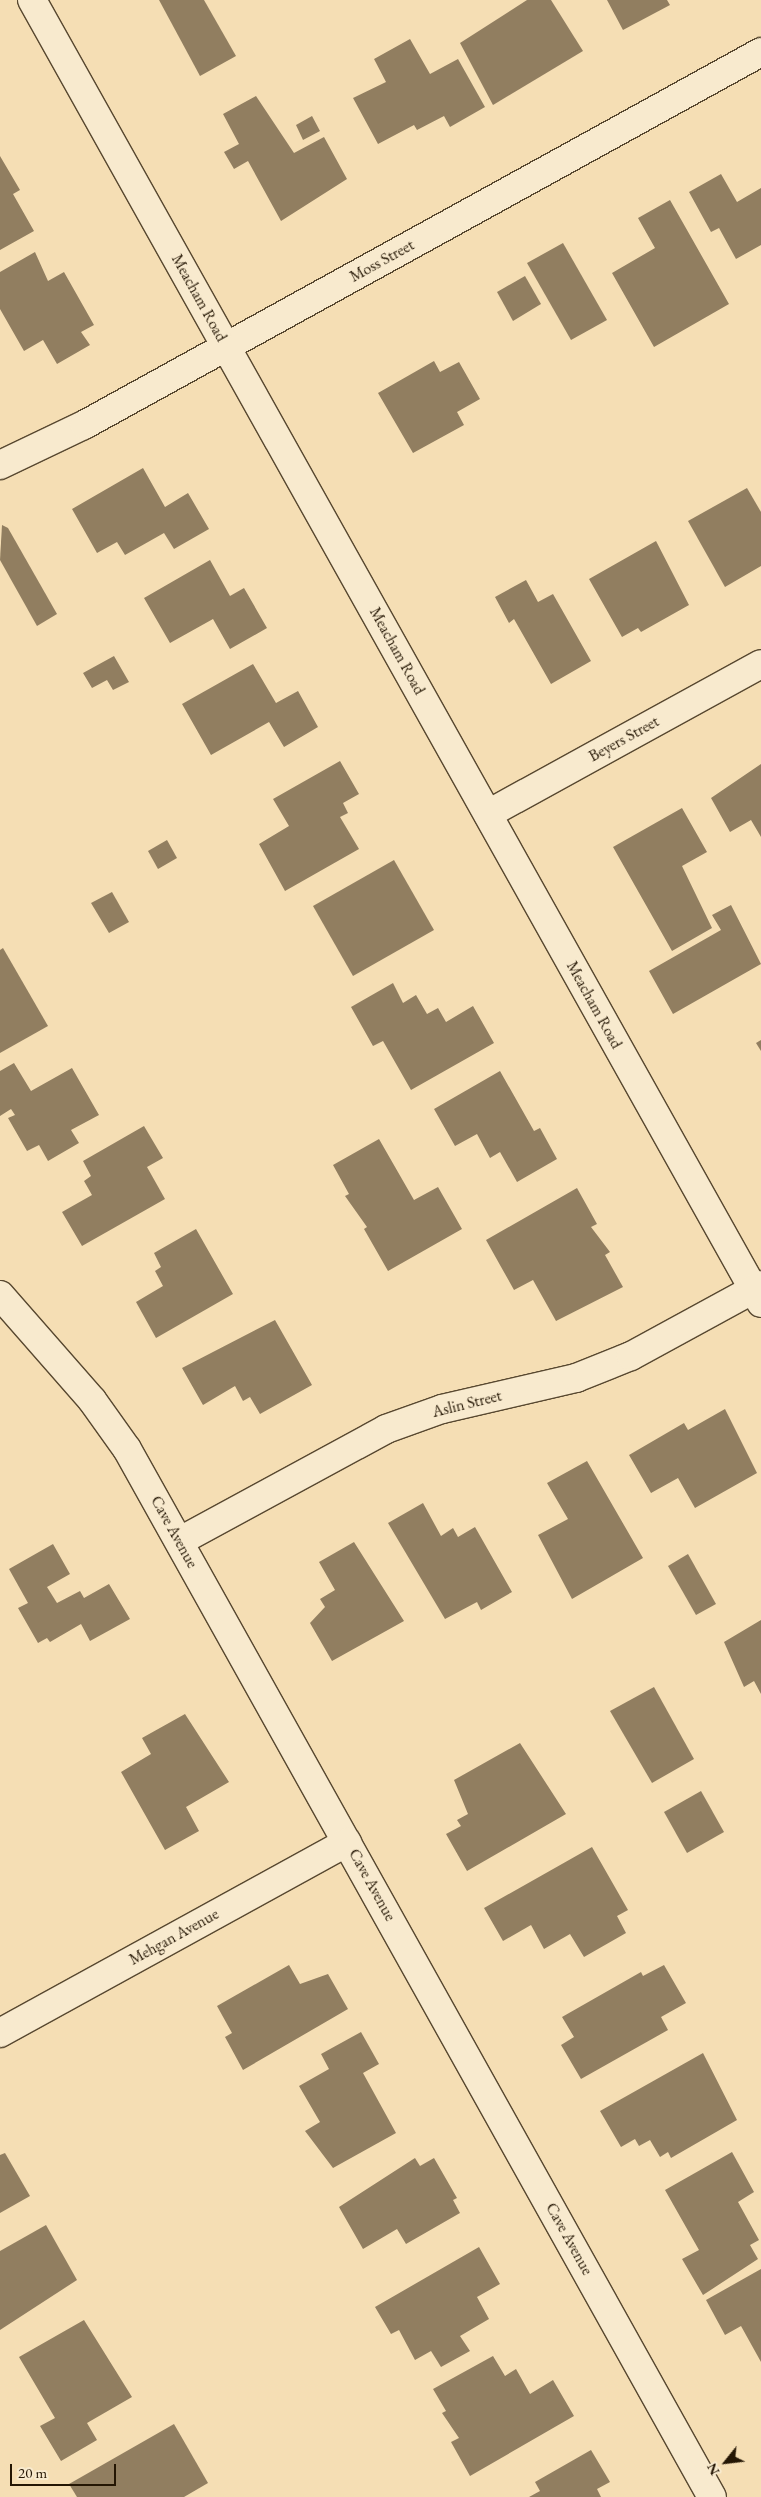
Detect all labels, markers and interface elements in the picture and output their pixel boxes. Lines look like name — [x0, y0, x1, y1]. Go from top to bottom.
street label: Moss Street — [346, 235, 418, 287]
street label: Meacham Road — [167, 251, 231, 345]
street label: Meacham Road — [365, 604, 429, 698]
street label: Beyers Street — [586, 712, 662, 766]
street label: Meacham Road — [562, 958, 626, 1052]
street label: Aslin Street — [430, 1386, 504, 1422]
street label: Cave Avenue — [146, 1493, 202, 1571]
street label: Cave Avenue — [344, 1846, 400, 1924]
street label: Mehgan Avenue — [126, 1904, 222, 1970]
street label: Cave Avenue — [541, 2200, 597, 2278]
north arrow — [701, 2437, 751, 2487]
scale bar — [12, 2454, 119, 2486]
text: N — [702, 2460, 724, 2479]
text: 20 m — [18, 2463, 47, 2482]

